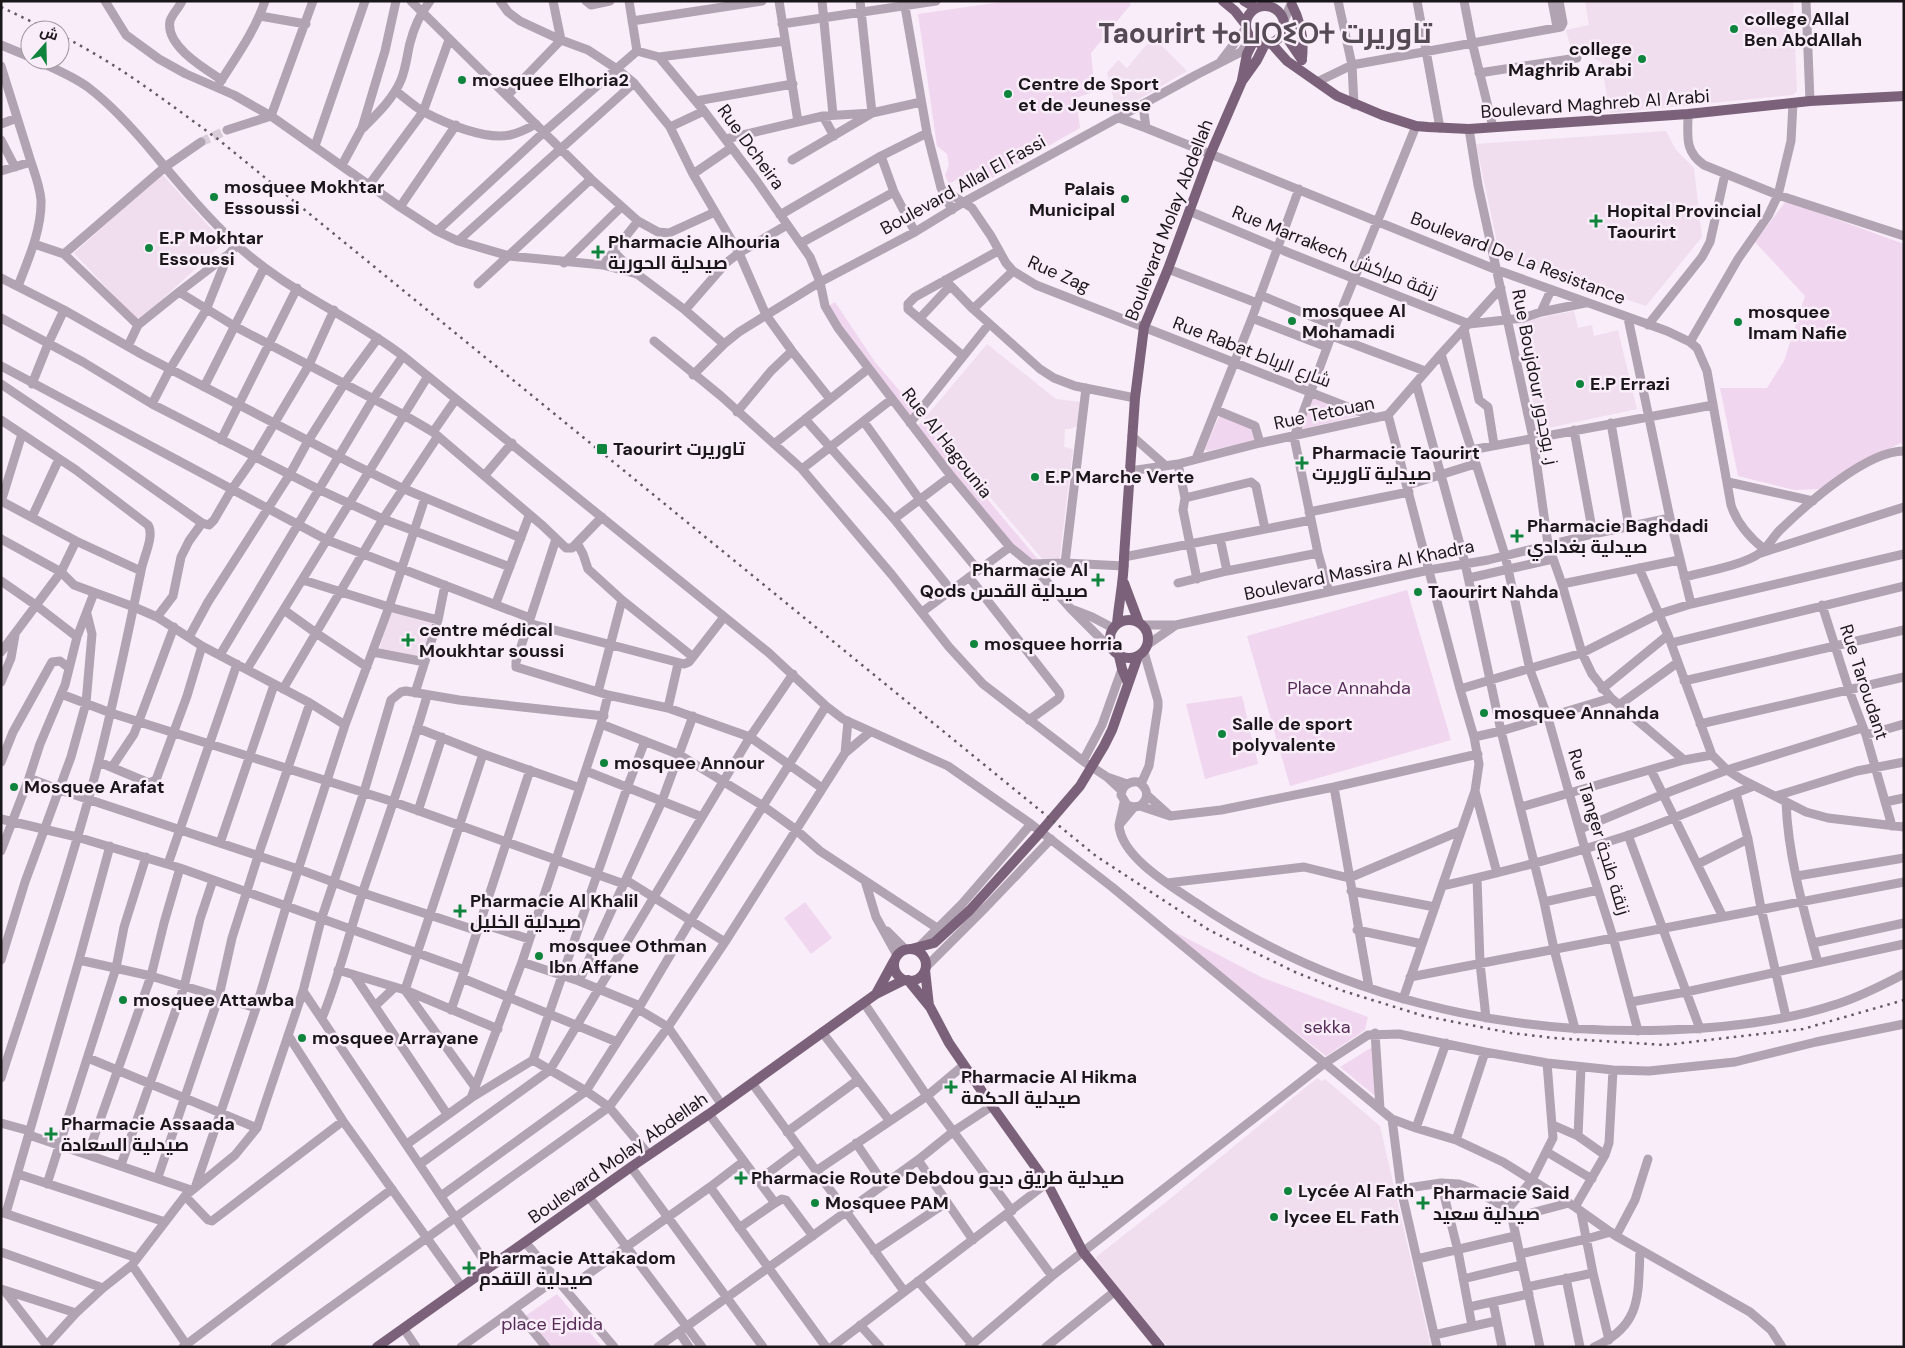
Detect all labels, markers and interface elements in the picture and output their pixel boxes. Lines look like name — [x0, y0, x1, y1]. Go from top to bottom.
place label: college Allal Ben AbdAllah — [1744, 7, 1862, 52]
district label: Taourirt ⵜⴰⵡⵔⵉⵔⵜ تاوريرت — [1098, 15, 1433, 52]
north arrow — [20, 20, 70, 70]
text: ش — [38, 21, 61, 44]
marker: college Allal Ben AbdAllah — [1728, 23, 1740, 35]
place label: college Maghrib Arabi — [1508, 37, 1632, 82]
marker: college Maghrib Arabi — [1636, 53, 1648, 65]
place label: mosquee Elhoria2 — [472, 68, 629, 92]
place label: Centre de Sport et de Jeunesse — [1018, 72, 1159, 117]
marker: mosquee Elhoria2 — [456, 74, 468, 86]
street label: Boulevard Maghreb Al Arabi — [1480, 84, 1710, 124]
marker: Centre de Sport et de Jeunesse — [1002, 88, 1014, 100]
street label: Rue Dcheira — [712, 99, 790, 195]
street label: Boulevard Molay Abdellah — [1119, 116, 1219, 324]
street label: Boulevard Allal El Fassi — [876, 129, 1050, 241]
place label: mosquee Mokhtar Essoussi — [224, 175, 384, 220]
place label: Palais Municipal — [1029, 177, 1115, 222]
marker: mosquee Mokhtar Essoussi — [208, 191, 220, 203]
marker: Palais Municipal — [1119, 193, 1131, 205]
place label: Hopital Provincial Taourirt — [1607, 199, 1761, 244]
street label: Rue Marrakech زنقة مراكش — [1229, 200, 1441, 304]
street label: Boulevard De La Resistance — [1407, 206, 1629, 310]
marker: Hopital Provincial Taourirt — [1589, 214, 1603, 228]
place label: E.P Mokhtar Essoussi — [159, 226, 263, 271]
place label: Pharmacie Alhouria صيدلية الحورية — [608, 230, 780, 275]
marker: E.P Mokhtar Essoussi — [143, 242, 155, 254]
marker: Pharmacie Alhouria صيدلية الحورية — [592, 246, 604, 258]
street label: Rue Zag — [1024, 250, 1094, 298]
street label: Rue Boujdour ز. بوجدور — [1506, 287, 1564, 467]
place label: mosquee Al Mohamadi — [1302, 299, 1406, 344]
place label: mosquee Imam Nafie — [1748, 300, 1847, 345]
street label: Rue Rabat شارع الرباط — [1169, 311, 1335, 393]
marker: mosquee Al Mohamadi — [1286, 315, 1298, 327]
marker: mosquee Imam Nafie — [1732, 316, 1744, 328]
place label: E.P Errazi — [1590, 372, 1670, 396]
marker: E.P Errazi — [1574, 378, 1586, 390]
street label: Rue Al Hagounia — [896, 383, 998, 503]
street label: Rue Tetouan — [1271, 391, 1377, 435]
place label: Taourirt تاوريرت — [613, 437, 745, 461]
place label: Pharmacie Taourirt صيدلية تاوريرت — [1312, 441, 1480, 486]
marker: Taourirt تاوريرت — [595, 442, 609, 456]
marker: Pharmacie Taourirt صيدلية تاوريرت — [1296, 457, 1308, 469]
place label: E.P Marche Verte — [1045, 465, 1195, 489]
marker: E.P Marche Verte — [1029, 471, 1041, 483]
place label: Pharmacie Baghdadi صيدلية بغدادي — [1527, 514, 1708, 561]
marker: Pharmacie Baghdadi صيدلية بغدادي — [1511, 530, 1523, 542]
street label: Boulevard Massira Al Khadra — [1242, 534, 1476, 606]
place label: Pharmacie Al Qods صيدلية القدس — [920, 558, 1088, 603]
marker: Pharmacie Al Qods صيدلية القدس — [1092, 574, 1104, 586]
place label: Taourirt Nahda — [1428, 580, 1559, 604]
marker: Taourirt Nahda — [1412, 586, 1424, 598]
place label: centre médical Moukhtar soussi — [419, 618, 564, 663]
street label: Rue Taroudant — [1834, 621, 1894, 743]
place label: mosquee horria — [984, 632, 1123, 656]
marker: centre médical Moukhtar soussi — [401, 633, 415, 647]
marker: mosquee horria — [968, 638, 980, 650]
park label: Place Annahda — [1287, 676, 1411, 700]
place label: mosquee Annahda — [1494, 701, 1659, 725]
marker: mosquee Annahda — [1478, 707, 1490, 719]
place label: Salle de sport polyvalente — [1232, 712, 1352, 757]
marker: Salle de sport polyvalente — [1216, 728, 1228, 740]
street label: Rue Tanger زنقة طنجة — [1562, 746, 1636, 918]
place label: mosquee Annour — [614, 751, 765, 775]
marker: mosquee Annour — [598, 757, 610, 769]
place label: Mosquee Arafat — [24, 775, 165, 799]
marker: Mosquee Arafat — [8, 781, 20, 793]
place label: Pharmacie Al Khalil صيدلية الخليل — [470, 889, 638, 934]
marker: Pharmacie Al Khalil صيدلية الخليل — [454, 905, 466, 917]
place label: mosquee Othman Ibn Affane — [549, 934, 707, 979]
marker: mosquee Othman Ibn Affane — [533, 950, 545, 962]
place label: mosquee Attawba — [133, 988, 294, 1012]
marker: mosquee Attawba — [117, 994, 129, 1006]
park label: sekka — [1303, 1015, 1351, 1039]
place label: mosquee Arrayane — [312, 1026, 479, 1050]
marker: mosquee Arrayane — [296, 1032, 308, 1044]
place label: Pharmacie Al Hikma صيدلية الحكمة — [961, 1065, 1137, 1110]
marker: Pharmacie Al Hikma صيدلية الحكمة — [945, 1081, 957, 1093]
street label: Boulevard Molay Abdellah — [523, 1087, 713, 1229]
place label: Pharmacie Assaada صيدلية السعادة — [61, 1112, 235, 1157]
marker: Pharmacie Assaada صيدلية السعادة — [45, 1128, 57, 1140]
place label: Pharmacie Route Debdou صيدلية طريق دبدو — [751, 1166, 1124, 1190]
marker: Pharmacie Route Debdou صيدلية طريق دبدو — [735, 1172, 747, 1184]
place label: Lycée Al Fath — [1298, 1179, 1414, 1203]
place label: Pharmacie Said صيدلية سعيد — [1433, 1181, 1570, 1226]
marker: Lycée Al Fath — [1282, 1185, 1294, 1197]
place label: Mosquee PAM — [825, 1191, 949, 1215]
marker: Mosquee PAM — [809, 1197, 821, 1209]
marker: Pharmacie Said صيدلية سعيد — [1417, 1197, 1429, 1209]
place label: lycee EL Fath — [1284, 1205, 1399, 1229]
marker: lycee EL Fath — [1268, 1211, 1280, 1223]
place label: Pharmacie Attakadom صيدلية التقدم — [479, 1246, 676, 1291]
marker: Pharmacie Attakadom صيدلية التقدم — [463, 1262, 475, 1274]
park label: place Ejdida — [501, 1312, 603, 1336]

